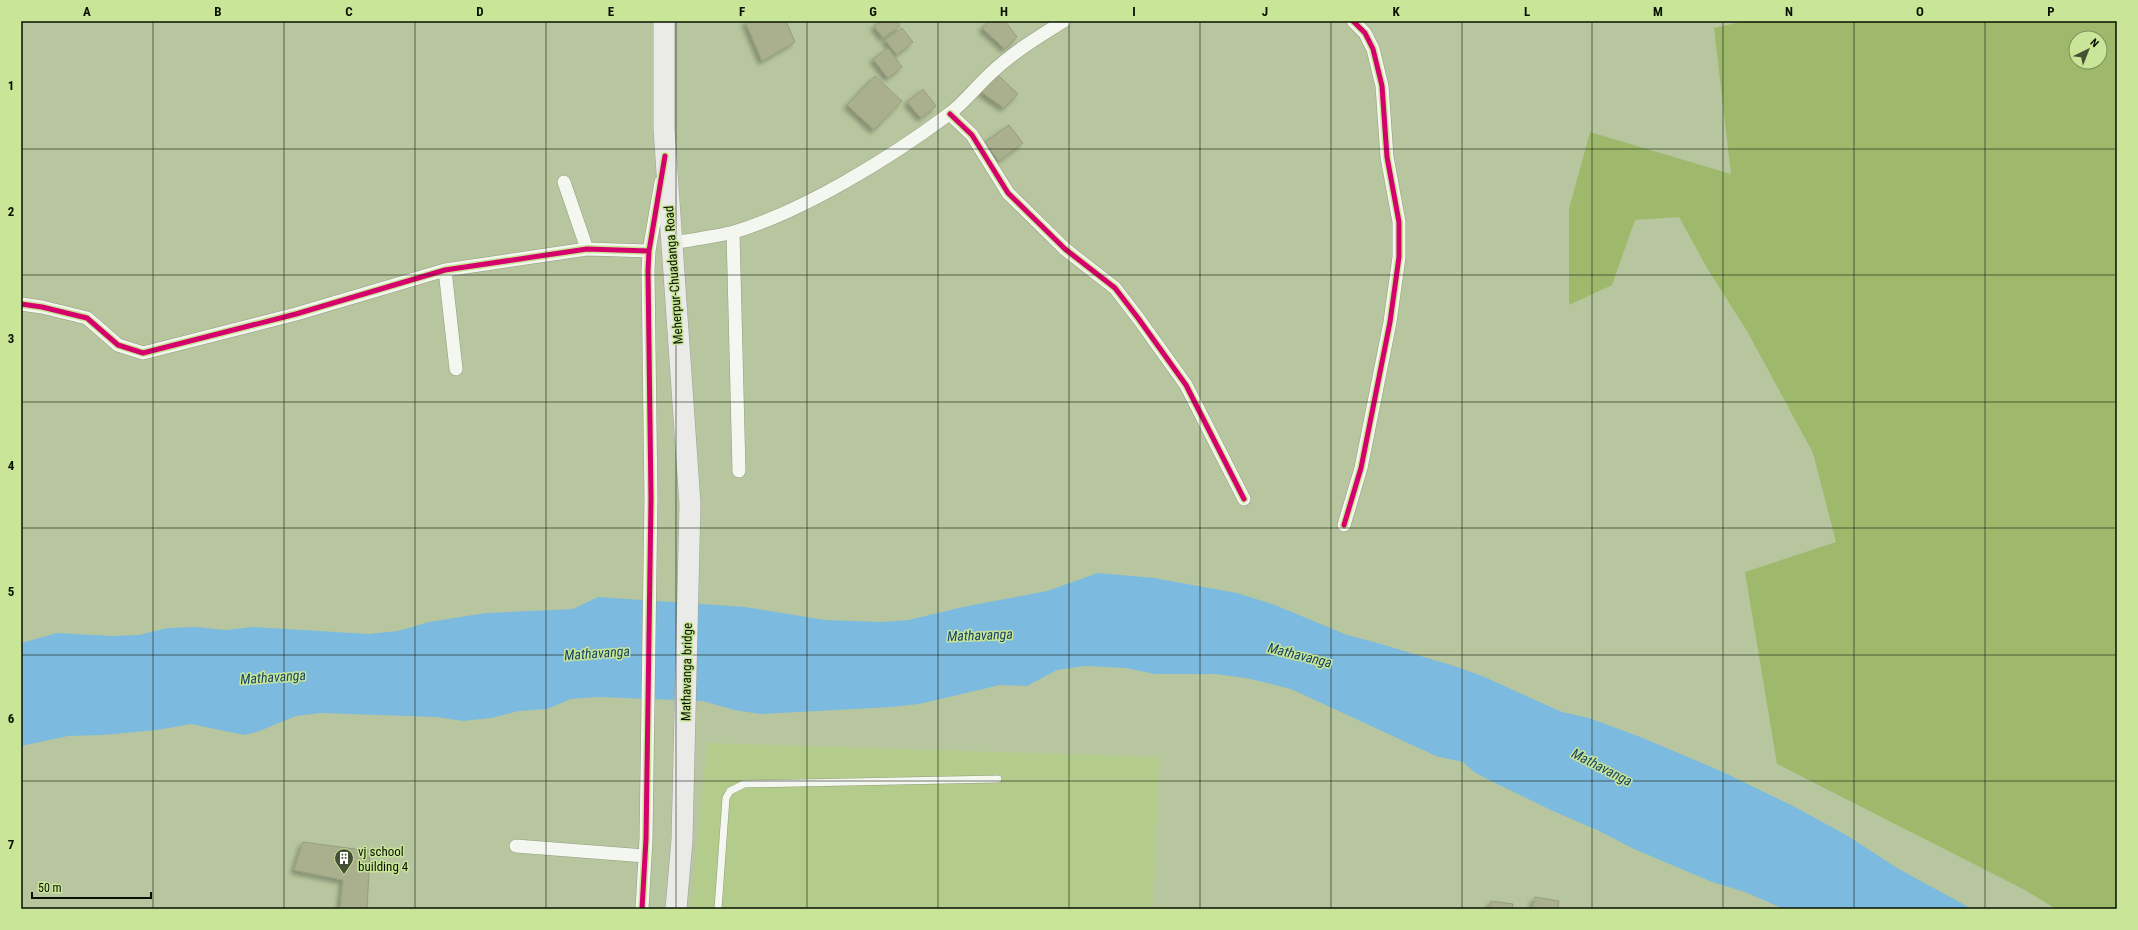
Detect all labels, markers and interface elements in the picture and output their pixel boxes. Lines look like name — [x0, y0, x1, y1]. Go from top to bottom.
text: A — [83, 4, 91, 19]
text: B — [214, 4, 222, 19]
text: C — [345, 4, 353, 19]
text: D — [476, 4, 484, 19]
text: E — [608, 4, 615, 19]
text: F — [739, 4, 745, 19]
text: G — [869, 4, 877, 19]
text: H — [1000, 4, 1008, 19]
text: I — [1132, 4, 1136, 19]
text: J — [1262, 4, 1268, 19]
text: K — [1392, 4, 1400, 19]
text: L — [1524, 4, 1530, 19]
text: M — [1653, 4, 1663, 19]
text: N — [1785, 4, 1793, 19]
text: O — [1916, 4, 1924, 19]
text: P — [2047, 4, 2055, 19]
north arrow — [2068, 30, 2108, 70]
text: N — [2088, 36, 2102, 50]
text: 1 — [8, 78, 14, 93]
text: 2 — [8, 204, 15, 219]
street label: Meherpur-Chuadanga Road — [661, 205, 686, 345]
text: 3 — [8, 331, 14, 346]
text: 4 — [8, 458, 15, 473]
text: 5 — [8, 584, 15, 599]
street label: Mathavanga bridge — [678, 623, 695, 721]
water label: Mathavanga — [947, 626, 1013, 644]
water label: Mathavanga — [1266, 639, 1334, 671]
water label: Mathavanga — [564, 643, 630, 663]
water label: Mathavanga — [240, 667, 306, 687]
text: 6 — [8, 711, 15, 726]
water label: Mathavanga — [1569, 745, 1635, 789]
text: 7 — [8, 837, 15, 852]
place label: vj school building 4 — [358, 844, 409, 874]
building icon: vj school building 4 — [333, 847, 355, 875]
scale bar — [32, 874, 151, 900]
text: 50 m — [38, 881, 62, 895]

